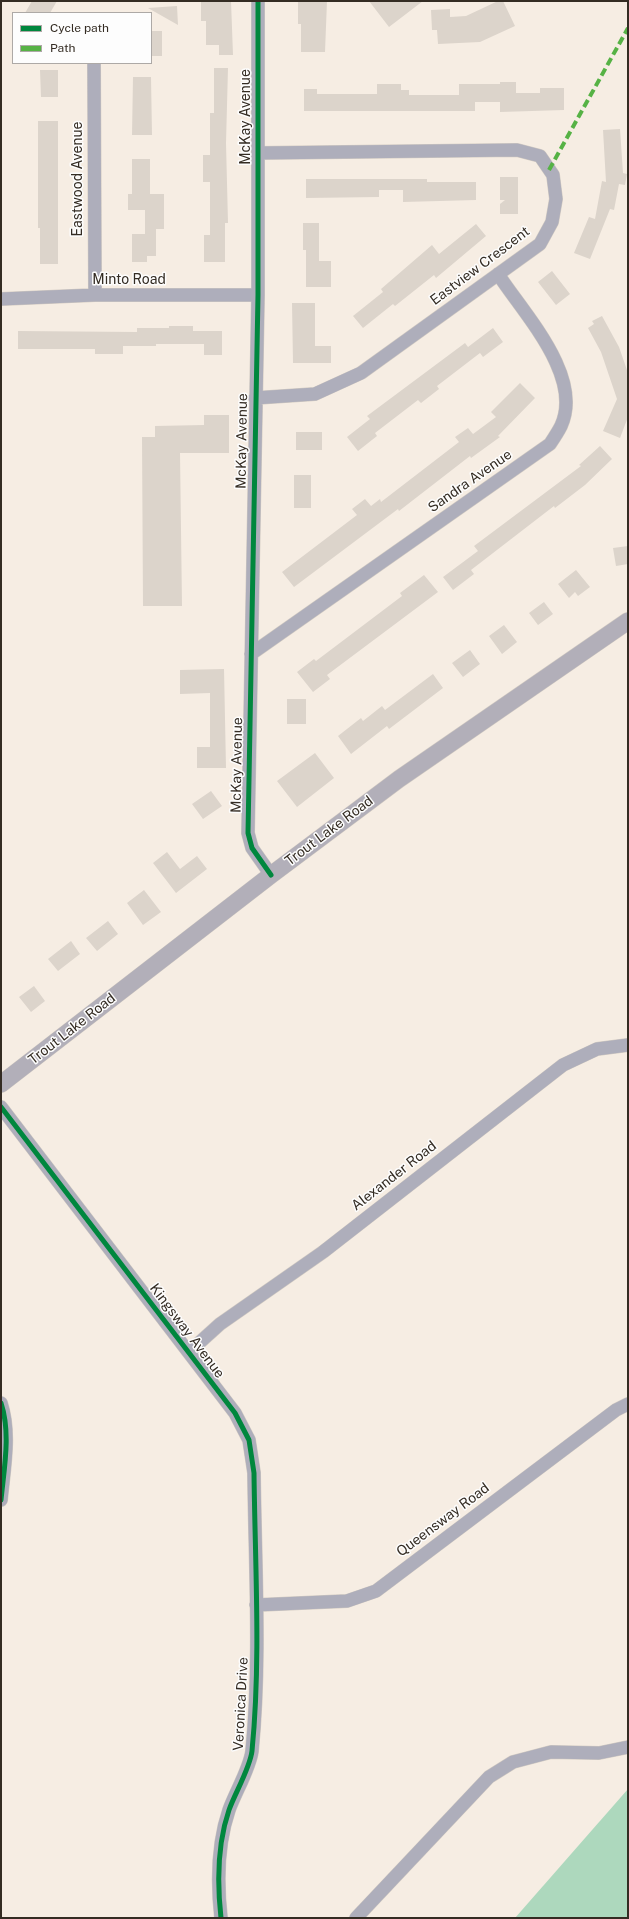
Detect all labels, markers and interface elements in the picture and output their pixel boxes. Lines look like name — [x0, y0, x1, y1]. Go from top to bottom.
legend — [12, 12, 152, 64]
text: Cycle path — [50, 21, 109, 35]
text: Path — [50, 41, 76, 55]
street label: McKay Avenue — [238, 69, 254, 165]
street label: Eastwood Avenue — [70, 121, 86, 237]
street label: Eastview Crescent — [427, 223, 533, 309]
street label: Minto Road — [92, 272, 166, 288]
street label: McKay Avenue — [233, 393, 251, 489]
street label: Sandra Avenue — [425, 446, 515, 516]
street label: McKay Avenue — [228, 717, 246, 813]
street label: Trout Lake Road — [282, 792, 376, 870]
street label: Trout Lake Road — [25, 990, 119, 1068]
street label: Alexander Road — [348, 1138, 440, 1214]
street label: Kingsway Avenue — [146, 1280, 228, 1382]
street label: Queensway Road — [393, 1480, 493, 1560]
street label: Veronica Drive — [230, 1657, 252, 1751]

